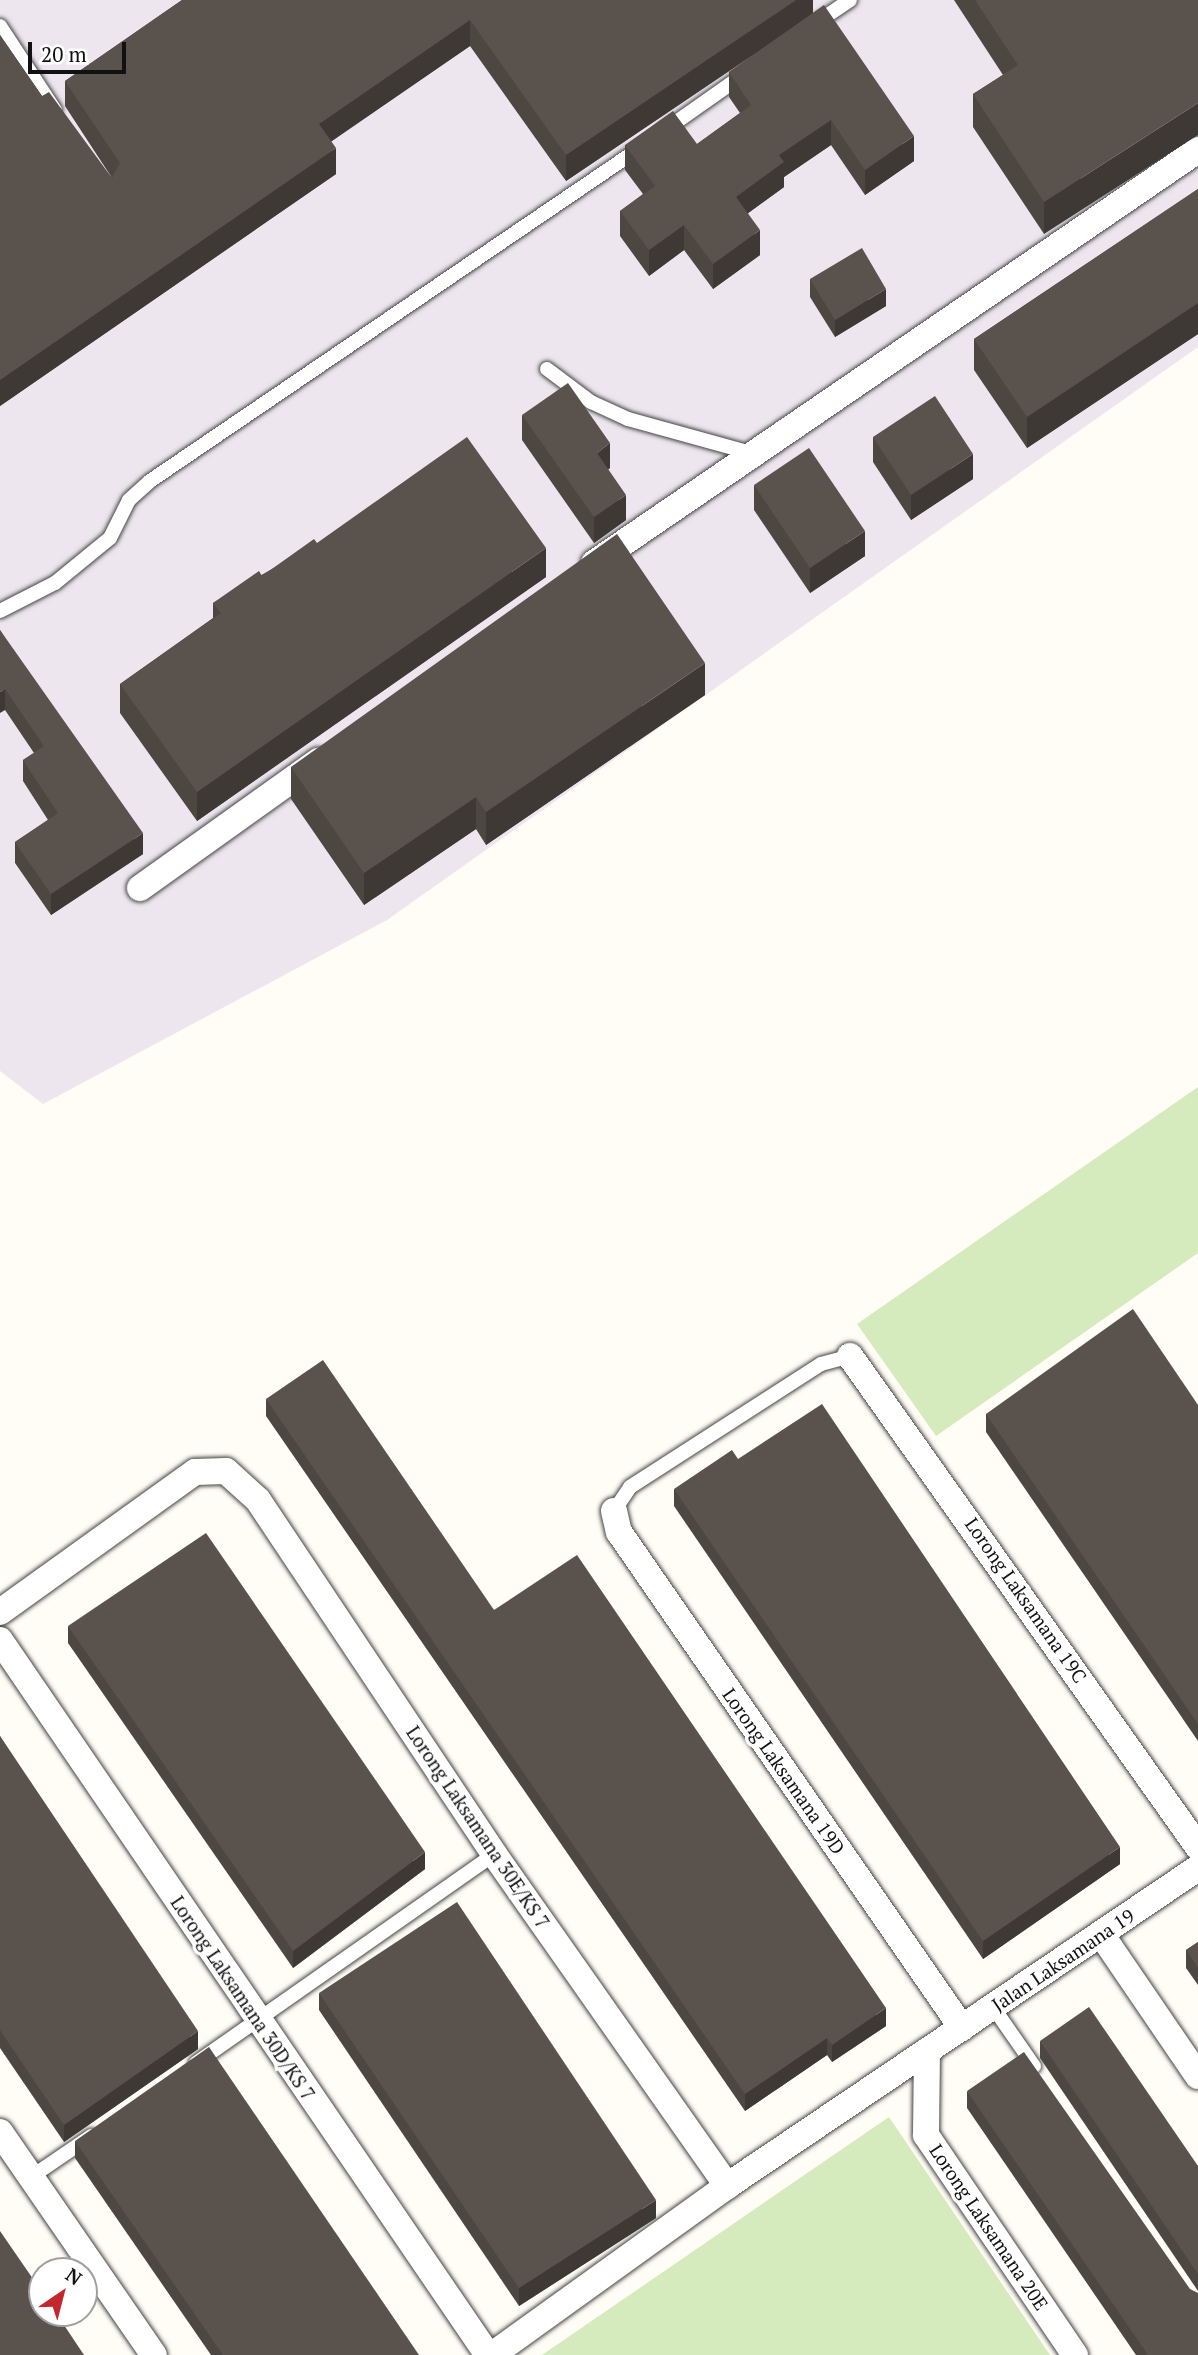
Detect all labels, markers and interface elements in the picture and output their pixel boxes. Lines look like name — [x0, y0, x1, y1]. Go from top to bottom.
scale bar — [32, 28, 130, 72]
text: 20 m — [41, 40, 87, 68]
street label: Lorong Laksamana 19C — [960, 1513, 1092, 1687]
street label: Lorong Laksamana 19D — [718, 1684, 850, 1858]
street label: Lorong Laksamana 30E/KS 7 — [402, 1722, 554, 1932]
street label: Lorong Laksamana 30D/KS 7 — [166, 1892, 320, 2104]
street label: Jalan Laksamana 19 — [988, 1904, 1138, 2016]
street label: Lorong Laksamana 20E — [925, 2140, 1053, 2314]
north arrow — [28, 2257, 98, 2327]
text: N — [61, 2262, 87, 2290]

